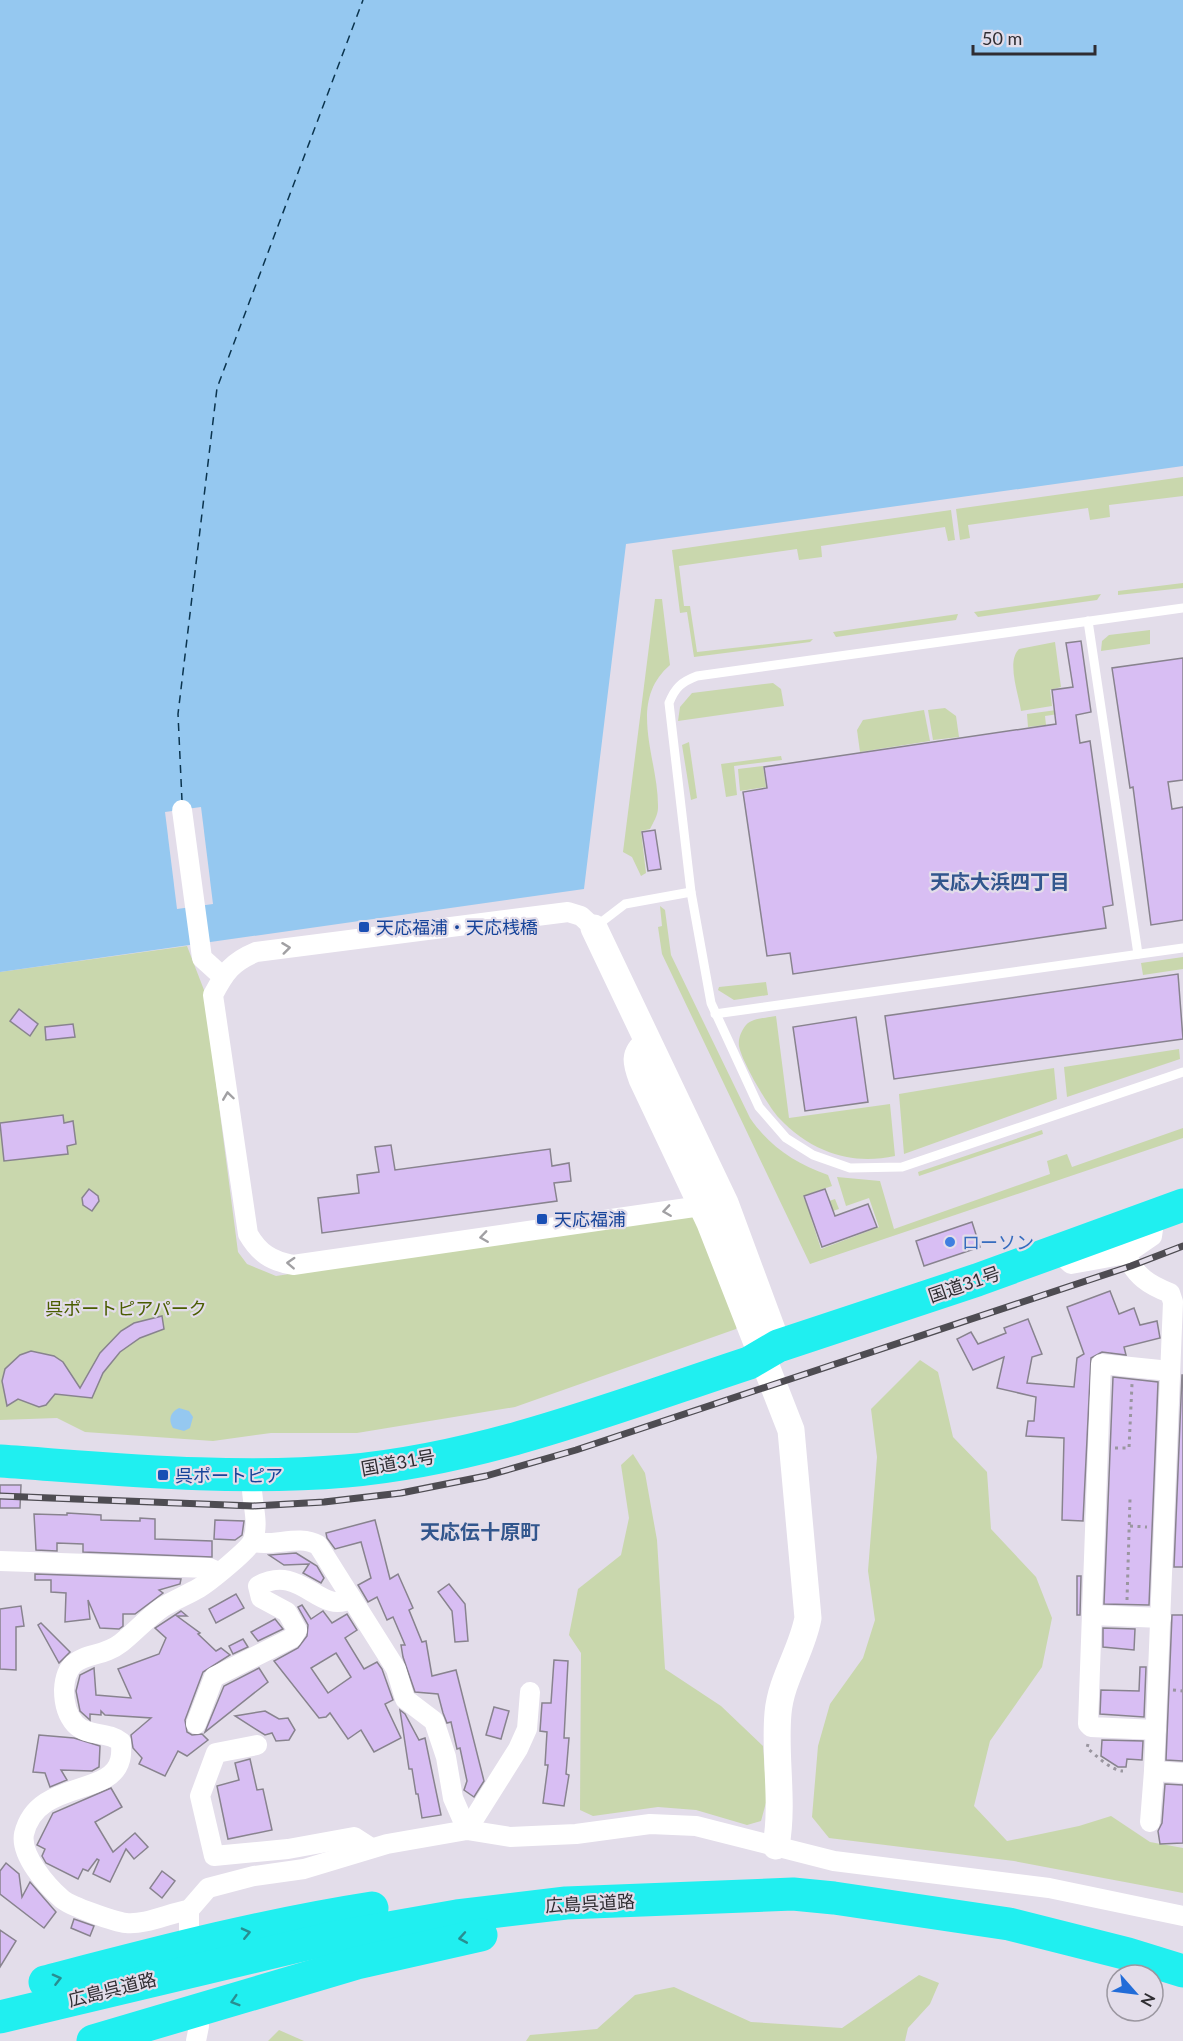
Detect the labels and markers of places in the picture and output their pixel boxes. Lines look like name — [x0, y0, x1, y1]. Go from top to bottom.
place label: 天応福浦・天応桟橋 — [376, 916, 538, 938]
marker: 天応福浦・天応桟橋 — [357, 920, 371, 934]
place label: 天応福浦 — [554, 1208, 626, 1230]
marker: 天応福浦 — [535, 1212, 549, 1226]
place label: ローソン — [962, 1231, 1034, 1253]
marker: ローソン — [943, 1235, 957, 1249]
place label: 呉ポートピア — [175, 1464, 283, 1486]
marker: 呉ポートピア — [156, 1468, 170, 1482]

